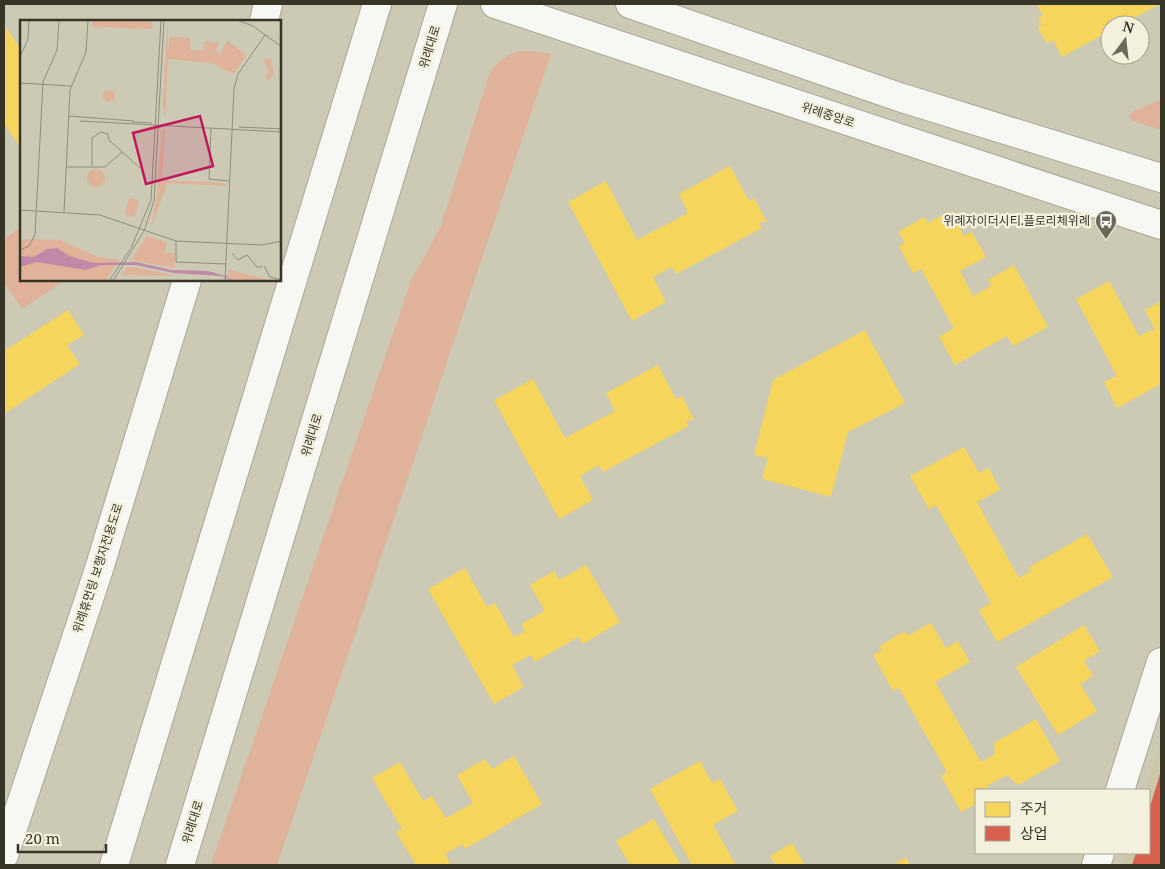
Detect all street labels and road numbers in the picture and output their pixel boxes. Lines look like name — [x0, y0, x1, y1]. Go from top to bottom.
street label: 위례대로 — [415, 23, 444, 70]
street label: 위례중앙로 — [799, 98, 857, 131]
street label: 위례대로 — [297, 411, 326, 458]
street label: 위례휴먼링 보행자전용도로 — [68, 501, 127, 635]
street label: 위례대로 — [178, 798, 207, 845]

